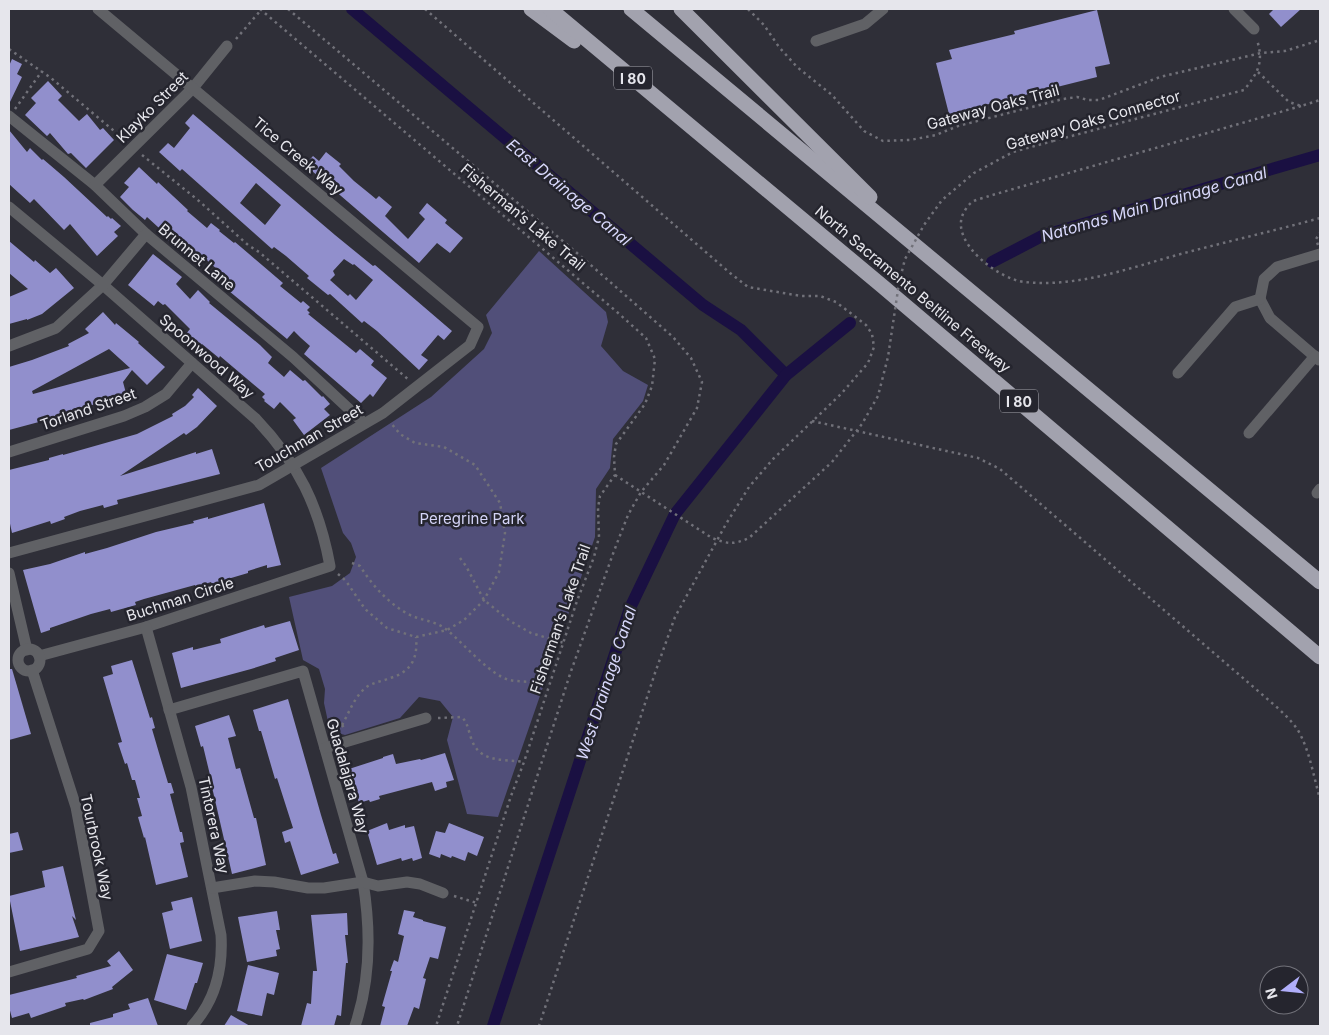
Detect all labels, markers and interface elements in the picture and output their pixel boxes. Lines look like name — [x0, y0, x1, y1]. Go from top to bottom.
road number: I 80 — [614, 66, 652, 90]
street label: Klayko Street — [112, 67, 192, 147]
street label: Gateway Oaks Trail — [925, 80, 1061, 134]
street label: Gateway Oaks Connector — [1004, 86, 1183, 154]
street label: Tice Creek Way — [249, 113, 347, 200]
water label: East Drainage Canal — [503, 134, 635, 250]
street label: Fisherman’s Lake Trail — [457, 159, 589, 275]
water label: Natomas Main Drainage Canal — [1039, 162, 1269, 246]
street label: North Sacramento Beltline Freeway — [811, 201, 1015, 377]
street label: Brunnet Lane — [155, 219, 239, 295]
street label: Spoonwood Way — [156, 310, 259, 403]
street label: Torland Street — [38, 384, 138, 434]
road number: I 80 — [1000, 390, 1038, 412]
street label: Touchman Street — [252, 400, 366, 476]
park label: Peregrine Park — [419, 509, 525, 528]
street label: Fisherman’s Lake Trail — [525, 542, 595, 696]
street label: Buchman Circle — [124, 573, 236, 625]
water label: West Drainage Canal — [572, 603, 640, 763]
street label: Guadalajara Way — [322, 716, 374, 836]
street label: Tintorera Way — [194, 775, 234, 876]
street label: Tourbrook Way — [76, 792, 118, 902]
north arrow — [1259, 965, 1309, 1015]
text: N — [1261, 986, 1281, 1001]

